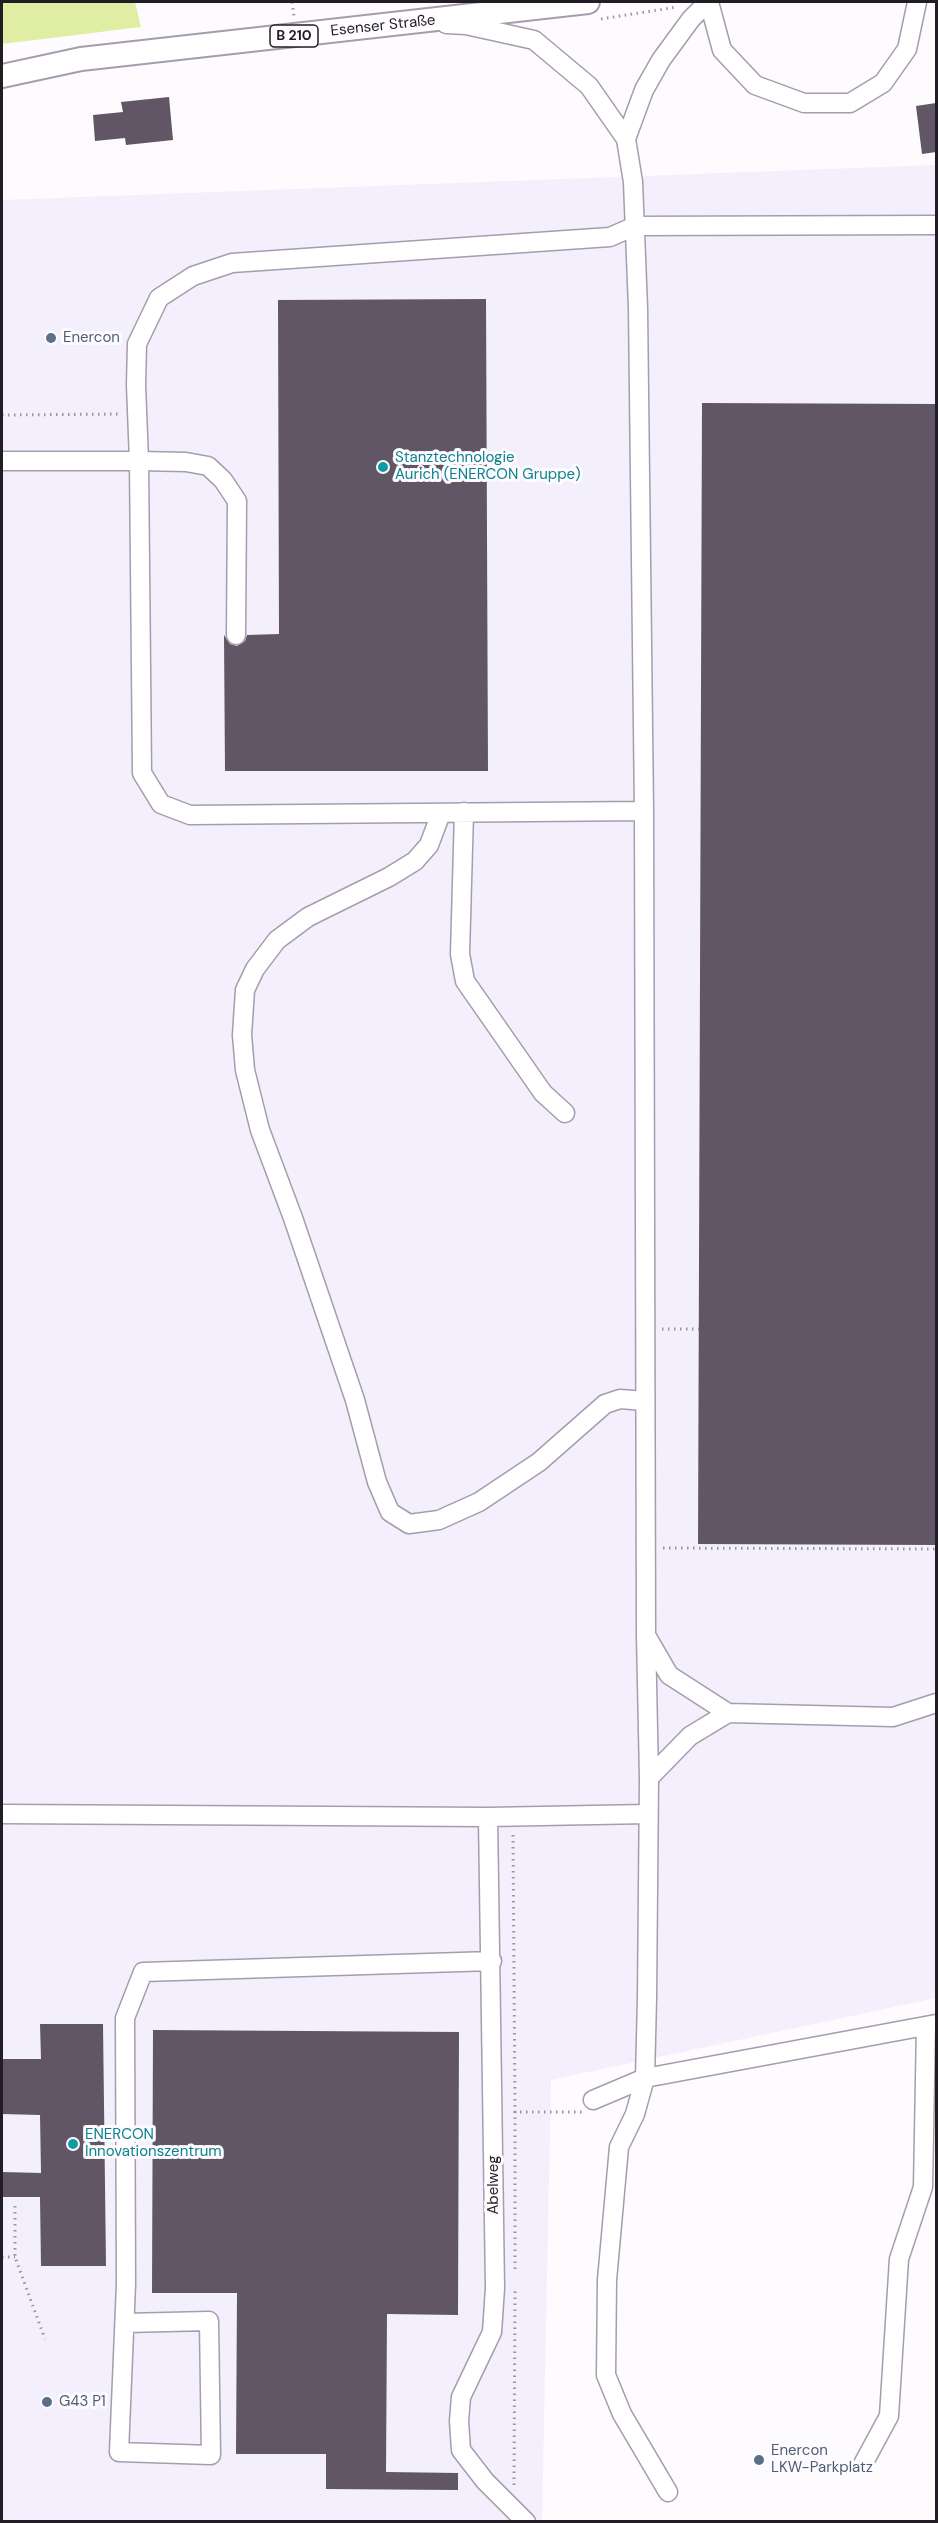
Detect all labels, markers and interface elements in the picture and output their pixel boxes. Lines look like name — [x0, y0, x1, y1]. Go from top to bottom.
street label: Esenser Straße — [330, 12, 436, 40]
road number: B 210 — [270, 25, 318, 47]
place label: Enercon — [63, 329, 120, 347]
marker: Enercon — [44, 331, 58, 345]
place label: Stanztechnologie Aurich (ENERCON Gruppe) — [395, 449, 581, 484]
marker: Stanztechnologie Aurich (ENERCON Gruppe) — [376, 460, 390, 474]
place label: ENERCON Innovationszentrum — [85, 2126, 222, 2161]
marker: ENERCON Innovationszentrum — [66, 2137, 80, 2151]
street label: Abelweg — [485, 2155, 503, 2215]
place label: G43 P1 — [59, 2393, 106, 2411]
marker: G43 P1 — [40, 2395, 54, 2409]
place label: Enercon LKW-Parkplatz — [771, 2442, 873, 2477]
marker: Enercon LKW-Parkplatz — [752, 2453, 766, 2467]

